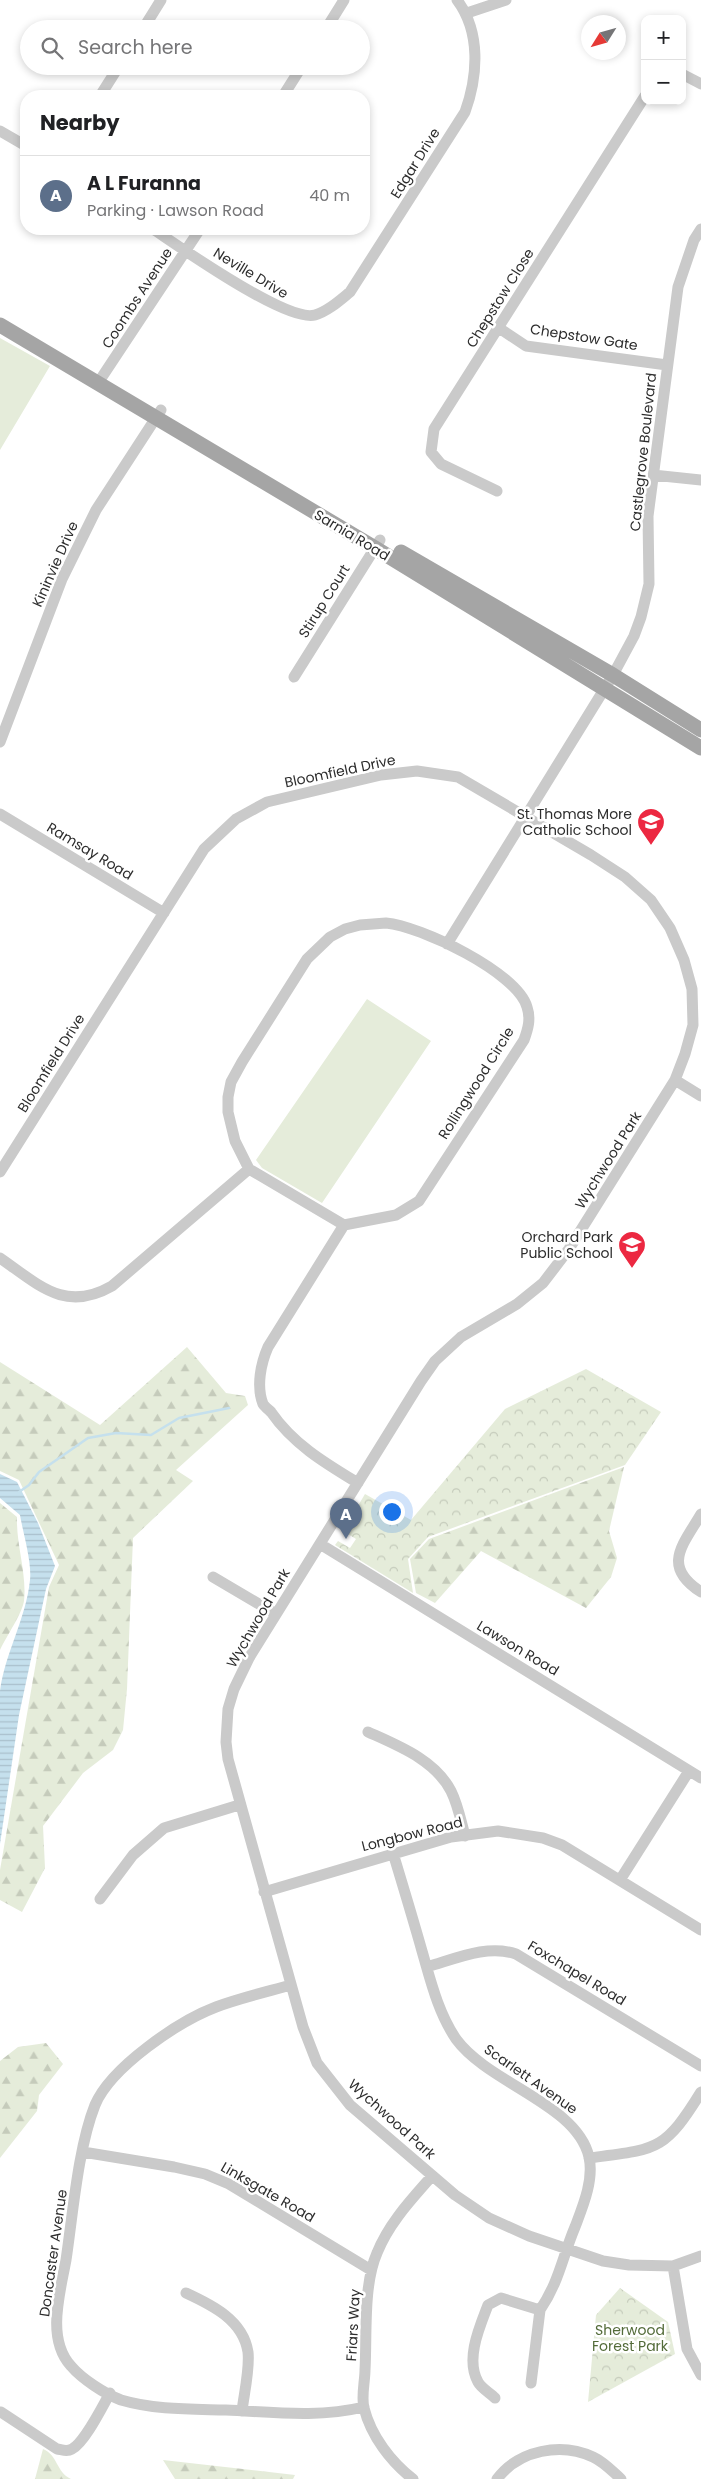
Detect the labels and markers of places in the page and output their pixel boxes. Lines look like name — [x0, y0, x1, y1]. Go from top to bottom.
place label: St. Thomas More Catholic School — [517, 804, 632, 840]
school or university icon: St. Thomas More Catholic School — [636, 807, 666, 846]
place label: Orchard Park Public School — [520, 1227, 614, 1263]
school or university icon: Orchard Park Public School — [617, 1230, 647, 1269]
pin: A — [330, 1498, 362, 1539]

